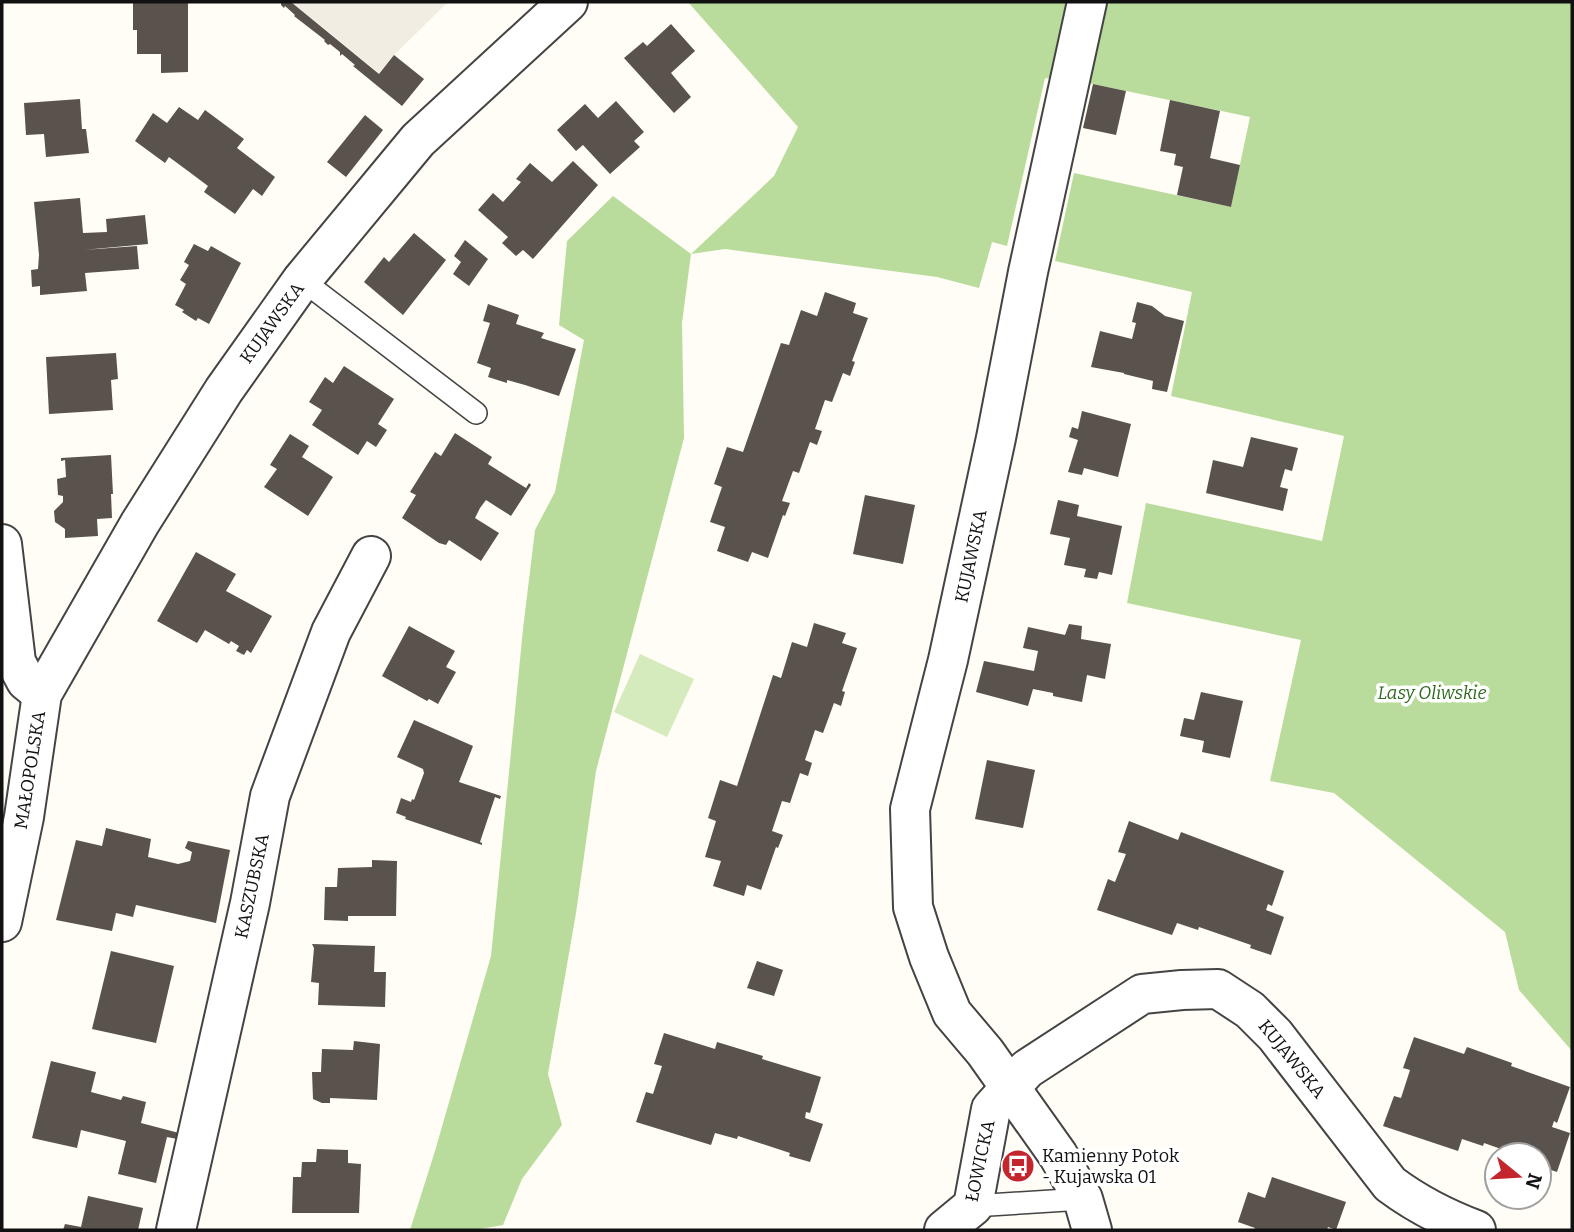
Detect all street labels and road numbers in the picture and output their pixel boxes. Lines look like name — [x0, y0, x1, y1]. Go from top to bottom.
street label: KUJAWSKA — [235, 278, 309, 368]
street label: KUJAWSKA — [950, 507, 992, 605]
street label: MAŁOPOLSKA — [10, 709, 50, 831]
street label: KASZUBSKA — [230, 831, 274, 940]
street label: KUJAWSKA — [1254, 1015, 1331, 1103]
street label: ŁOWICKA — [961, 1118, 999, 1204]

